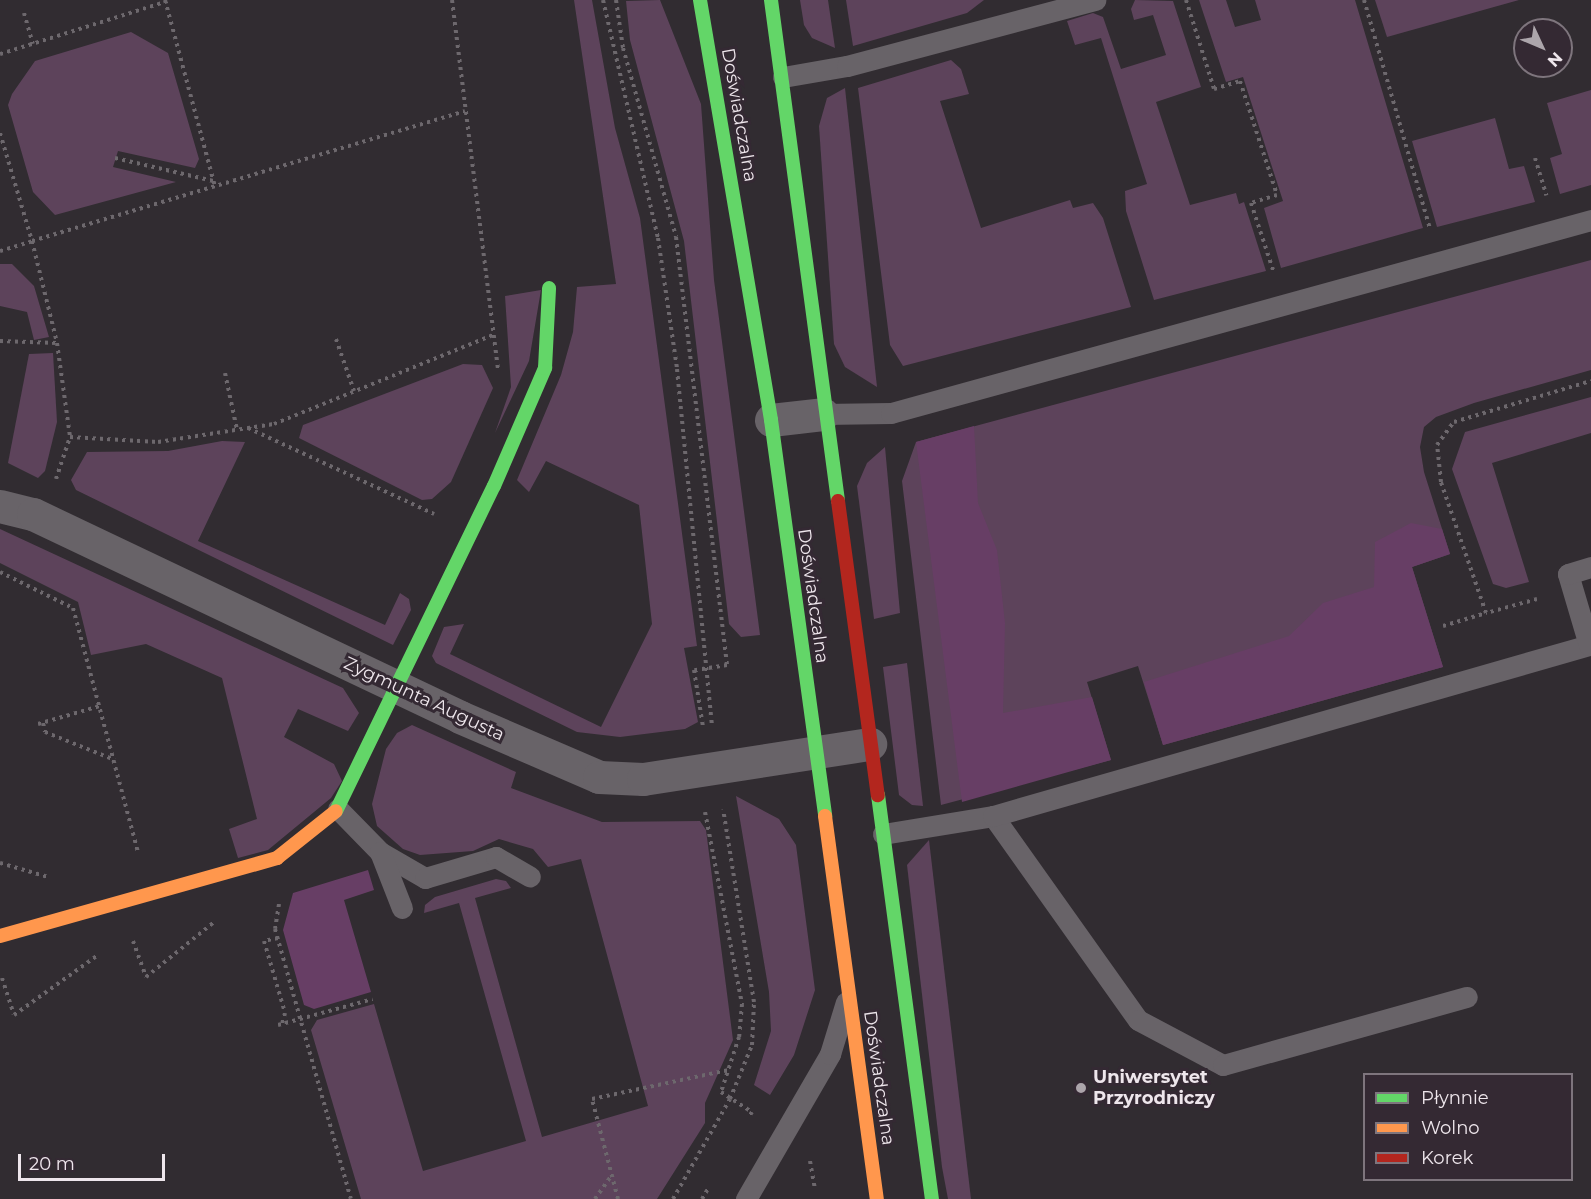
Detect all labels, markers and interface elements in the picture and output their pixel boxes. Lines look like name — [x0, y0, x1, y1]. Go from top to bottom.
north arrow — [1513, 18, 1573, 78]
street label: Doświadczalna — [717, 46, 761, 184]
text: N — [1544, 48, 1566, 71]
street label: Doświadczalna — [793, 527, 833, 665]
street label: Zygmunta Augusta — [340, 652, 508, 746]
street label: Doświadczalna — [859, 1009, 899, 1147]
place label: Uniwersytet Przyrodniczy — [1093, 1067, 1215, 1110]
legend — [1363, 1073, 1573, 1181]
marker: Uniwersytet Przyrodniczy — [1074, 1081, 1088, 1095]
text: Płynnie — [1421, 1087, 1489, 1109]
text: Wolno — [1421, 1117, 1480, 1139]
scale bar — [21, 1142, 168, 1180]
text: Korek — [1421, 1147, 1473, 1169]
text: 20 m — [29, 1153, 75, 1175]

